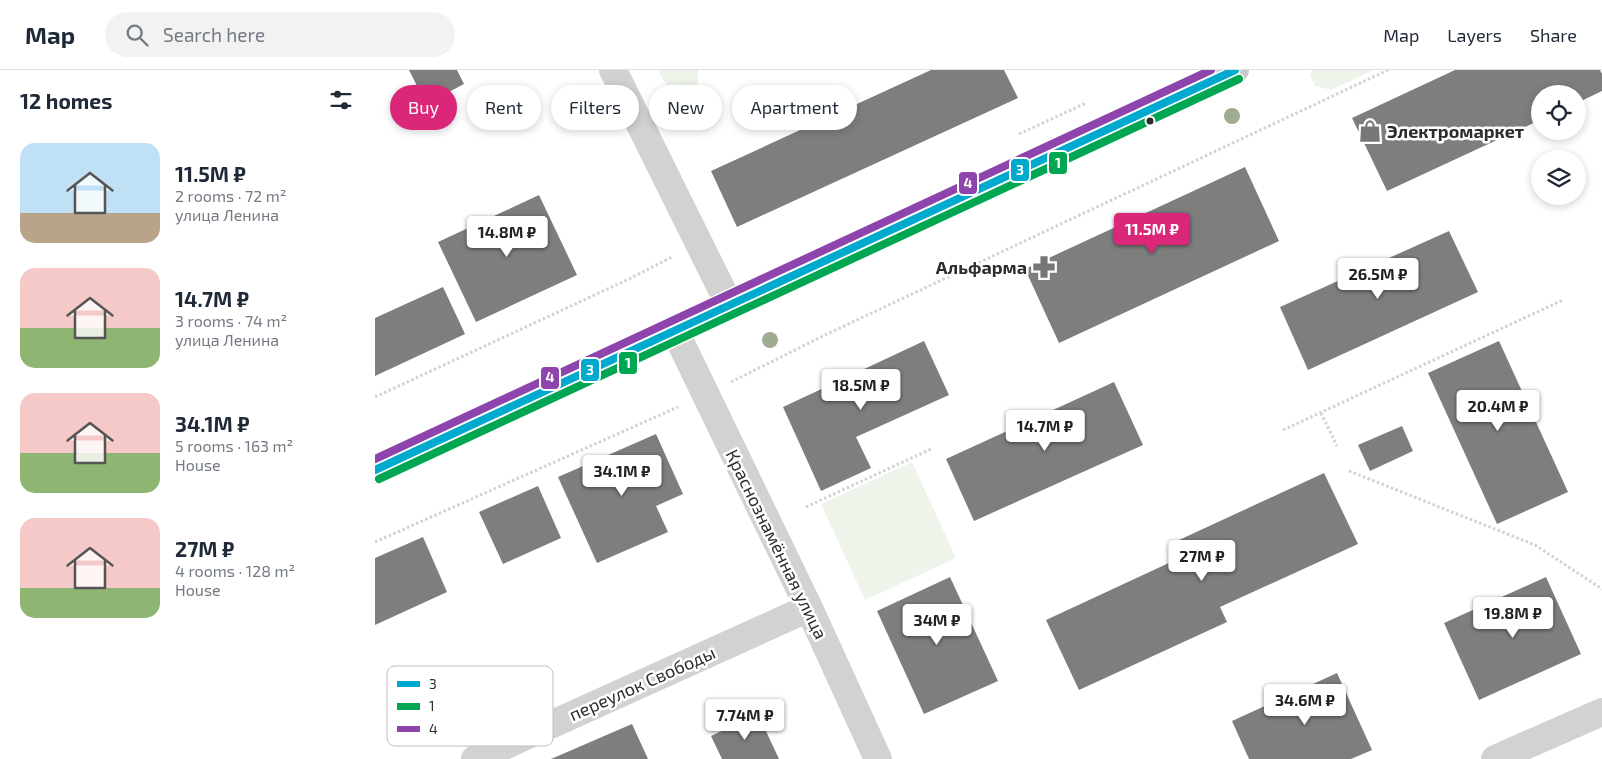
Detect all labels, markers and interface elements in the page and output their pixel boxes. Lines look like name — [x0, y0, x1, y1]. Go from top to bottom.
search box — [105, 12, 455, 57]
text: Map — [25, 20, 75, 49]
icon: search — [123, 21, 151, 49]
text: Search here — [163, 23, 265, 46]
text: Map — [1383, 24, 1419, 46]
text: Layers — [1447, 24, 1502, 46]
text: Share — [1530, 24, 1577, 46]
chip: Buy — [390, 85, 457, 130]
chip: Rent — [467, 85, 541, 130]
chip: Filters — [551, 85, 639, 130]
chip: New — [649, 85, 722, 130]
chip: Apartment — [732, 85, 857, 130]
map controls — [1531, 85, 1586, 205]
button: locate — [1531, 85, 1586, 140]
icon: filters — [327, 86, 355, 114]
text: 12 homes — [20, 88, 112, 113]
unlabelled marker — [1145, 116, 1155, 126]
shop icon: Электромаркет — [1357, 118, 1383, 144]
place label: Электромаркет — [1387, 120, 1524, 142]
button: layers — [1531, 150, 1586, 205]
line badge: 1 — [1048, 151, 1068, 175]
text: 1 — [1055, 154, 1061, 171]
line badge: 3 — [1010, 158, 1030, 182]
text: 11.5M ₽ — [175, 161, 246, 186]
text: 3 — [1016, 161, 1024, 178]
icon: home — [60, 163, 120, 223]
line badge: 4 — [958, 171, 978, 195]
text: 4 — [964, 174, 973, 191]
text: 2 rooms · 72 m² — [175, 186, 286, 205]
text: улица Ленина — [175, 205, 279, 224]
pin: 11.5M ₽ — [1106, 212, 1198, 255]
pin: 14.8M ₽ — [461, 216, 553, 258]
text: 11.5M ₽ — [1125, 219, 1179, 238]
text: 14.8M ₽ — [478, 222, 536, 241]
pharmacy icon: Альфарма — [1031, 254, 1057, 280]
place label: Альфарма — [936, 256, 1027, 278]
pin: 26.5M ₽ — [1332, 258, 1424, 300]
text: 26.5M ₽ — [1348, 264, 1408, 283]
text: 14.7M ₽ — [175, 286, 249, 311]
icon: home — [60, 288, 120, 348]
text: 3 rooms · 74 m² — [175, 311, 287, 330]
text: улица Ленина — [175, 330, 279, 349]
line badge: 1 — [618, 351, 638, 375]
text: 1 — [625, 354, 631, 371]
line badge: 3 — [580, 358, 600, 382]
text: 3 — [586, 361, 594, 378]
line badge: 4 — [540, 366, 560, 390]
text: 4 — [546, 368, 555, 385]
pin: 18.5M ₽ — [815, 368, 907, 411]
text: 18.5M ₽ — [832, 375, 890, 394]
pin: 20.4M ₽ — [1452, 390, 1544, 432]
text: 20.4M ₽ — [1468, 396, 1528, 415]
pin: 14.7M ₽ — [999, 410, 1091, 452]
text: 34.1M ₽ — [175, 411, 250, 436]
icon: home — [60, 413, 120, 473]
text: 14.7M ₽ — [1017, 416, 1073, 435]
text: 5 rooms · 163 m² — [175, 436, 293, 455]
street label: Краснознамённая улица — [721, 446, 833, 642]
pin: 34.1M ₽ — [576, 454, 668, 497]
text: House — [175, 455, 221, 474]
text: 34.1M ₽ — [594, 461, 650, 480]
text: 27M ₽ — [175, 536, 234, 561]
icon: home — [60, 538, 120, 598]
pin: 27M ₽ — [1167, 540, 1237, 582]
text: 27M ₽ — [1179, 546, 1225, 565]
text: 4 rooms · 128 m² — [175, 561, 295, 580]
text: House — [175, 580, 221, 599]
pin: 19.8M ₽ — [1467, 596, 1559, 639]
text: 19.8M ₽ — [1484, 603, 1542, 622]
pin: 34M ₽ — [902, 604, 972, 646]
text: 34M ₽ — [914, 610, 960, 629]
street label: переулок Свободы — [566, 641, 718, 725]
legend — [387, 666, 553, 746]
text: 3 — [429, 675, 437, 692]
pin: 34.6M ₽ — [1259, 684, 1351, 726]
text: 34.6M ₽ — [1275, 690, 1335, 709]
text: 1 — [429, 697, 435, 714]
pin: 7.74M ₽ — [699, 698, 791, 741]
text: 7.74M ₽ — [716, 705, 774, 724]
text: 4 — [429, 720, 438, 737]

